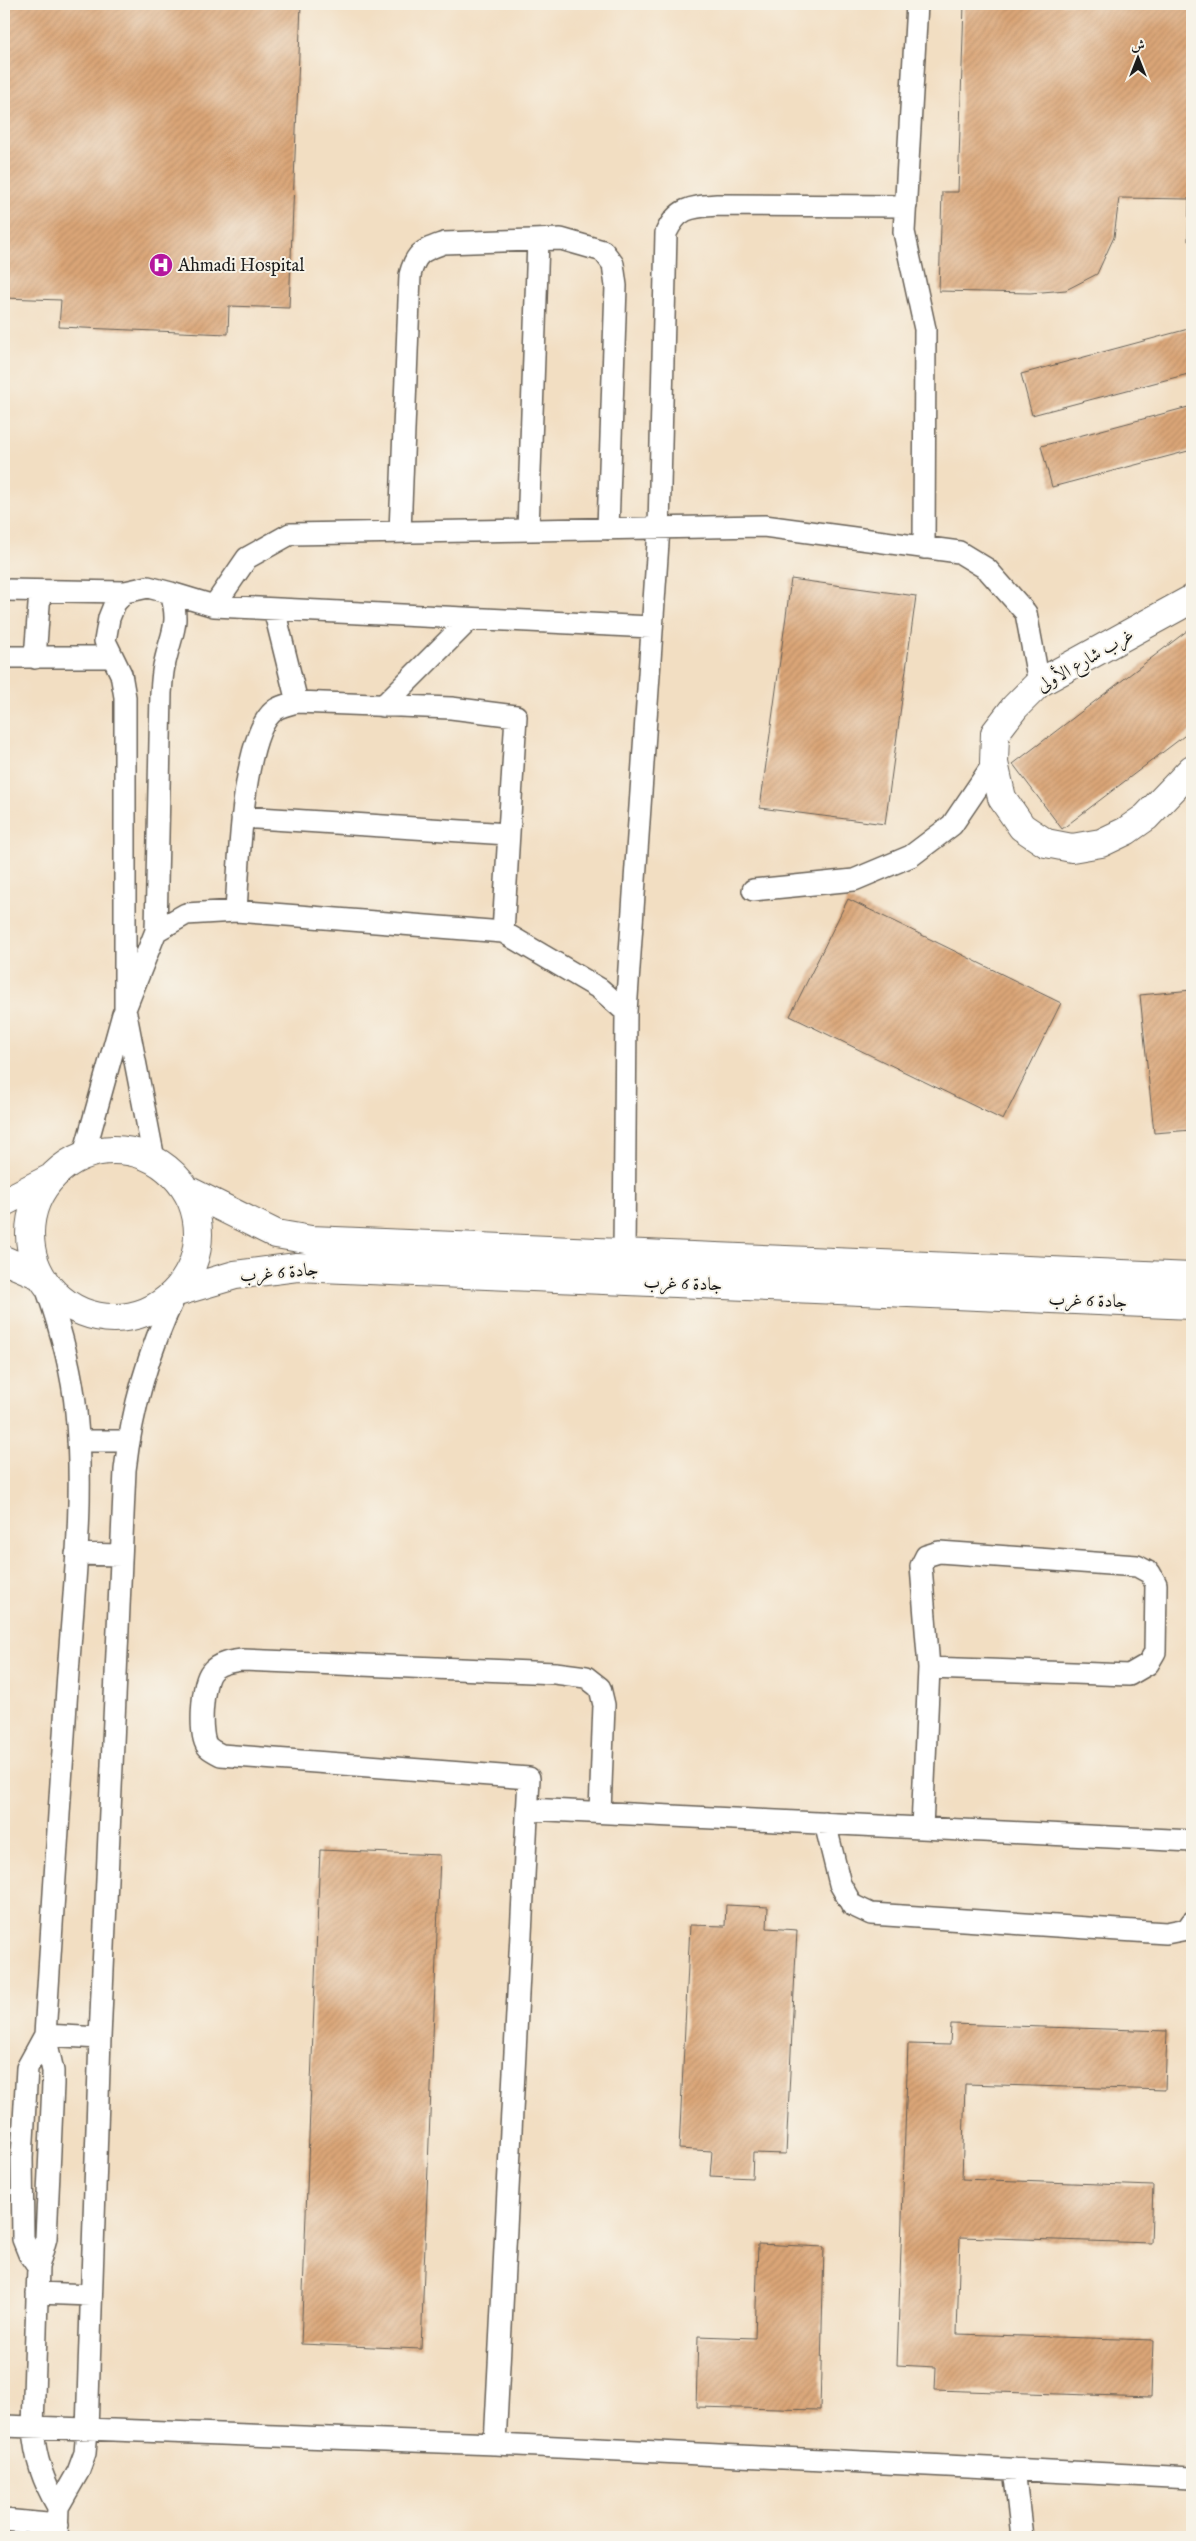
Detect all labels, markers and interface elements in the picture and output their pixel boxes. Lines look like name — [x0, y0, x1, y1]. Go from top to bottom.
north arrow — [1114, 32, 1164, 82]
text: ش — [1131, 37, 1145, 55]
hospital icon: Ahmadi Hospital — [148, 252, 174, 278]
place label: Ahmadi Hospital — [177, 255, 304, 278]
street label: غرب شارع الأولى — [1032, 622, 1139, 700]
street label: جادة 6 غرب — [239, 1259, 319, 1288]
street label: جادة 6 غرب — [643, 1272, 723, 1297]
street label: جادة 6 غرب — [1048, 1289, 1128, 1314]

